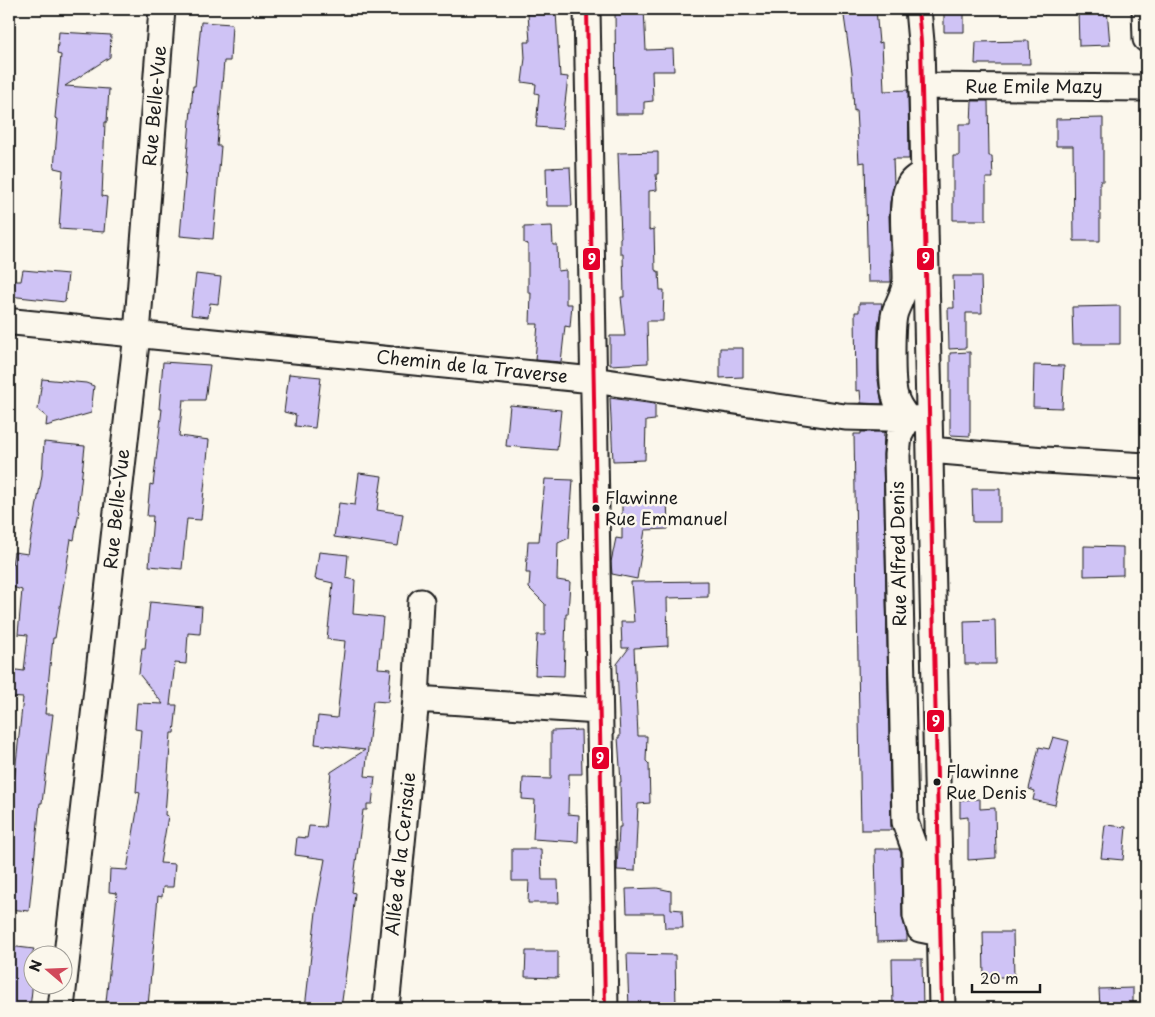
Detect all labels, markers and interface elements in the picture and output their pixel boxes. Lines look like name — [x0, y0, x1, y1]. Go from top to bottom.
street label: Rue Belle-Vue — [135, 44, 172, 167]
street label: Rue Emile Mazy — [965, 72, 1103, 99]
line badge: 9 — [582, 247, 601, 271]
line badge: 9 — [916, 247, 935, 271]
text: 9 — [922, 247, 930, 268]
text: 9 — [588, 248, 596, 269]
street label: Chemin de la Traverse — [375, 342, 569, 389]
street label: Rue Belle-Vue — [96, 447, 135, 570]
street label: Rue Alfred Denis — [883, 481, 912, 627]
place label: Flawinne Rue Emmanuel — [605, 484, 728, 531]
marker: Flawinne Rue Emmanuel — [591, 503, 601, 513]
line badge: 9 — [926, 709, 945, 733]
text: 9 — [932, 710, 940, 731]
line badge: 9 — [591, 746, 610, 770]
text: 9 — [596, 747, 604, 768]
place label: Flawinne Rue Denis — [946, 758, 1027, 805]
street label: Allée de la Cerisaie — [377, 771, 422, 937]
marker: Flawinne Rue Denis — [932, 777, 942, 787]
north arrow — [22, 944, 72, 994]
text: N — [24, 957, 47, 974]
scale bar — [972, 962, 1040, 994]
text: 20 m — [980, 966, 1019, 989]

